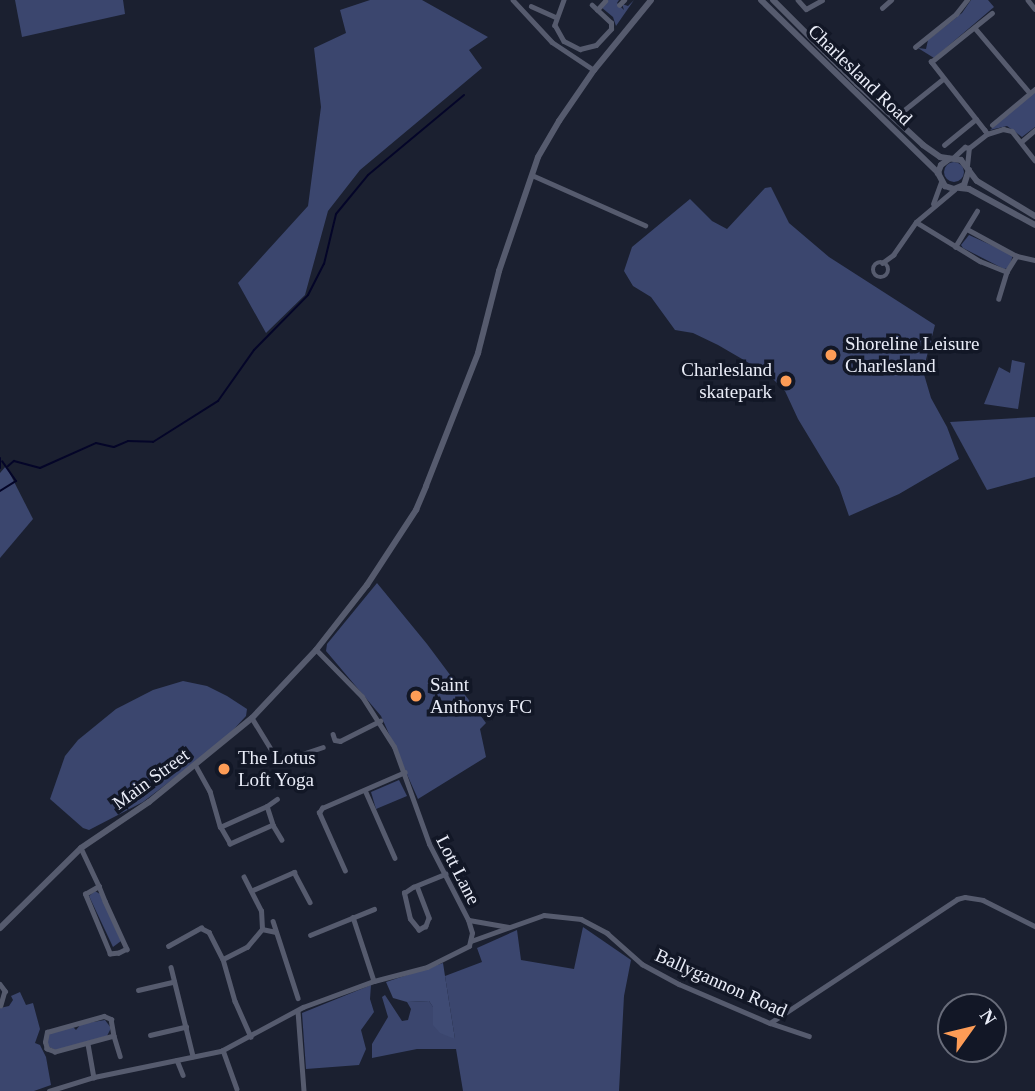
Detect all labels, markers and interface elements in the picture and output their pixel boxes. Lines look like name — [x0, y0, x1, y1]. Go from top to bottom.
street label: Charlesland Road — [803, 20, 917, 130]
place label: Shoreline Leisure Charlesland — [845, 333, 980, 377]
marker: Shoreline Leisure Charlesland — [823, 347, 839, 363]
place label: Charlesland skatepark — [681, 359, 772, 403]
marker: Charlesland skatepark — [778, 373, 794, 389]
place label: Saint Anthonys FC — [430, 674, 532, 718]
marker: Saint Anthonys FC — [408, 688, 424, 704]
street label: Main Street — [108, 744, 194, 814]
place label: The Lotus Loft Yoga — [238, 747, 316, 791]
marker: The Lotus Loft Yoga — [216, 761, 232, 777]
street label: Lott Lane — [431, 832, 485, 908]
street label: Ballygannon Road — [652, 944, 790, 1022]
north arrow — [937, 993, 1007, 1063]
text: N — [976, 1006, 1001, 1029]

